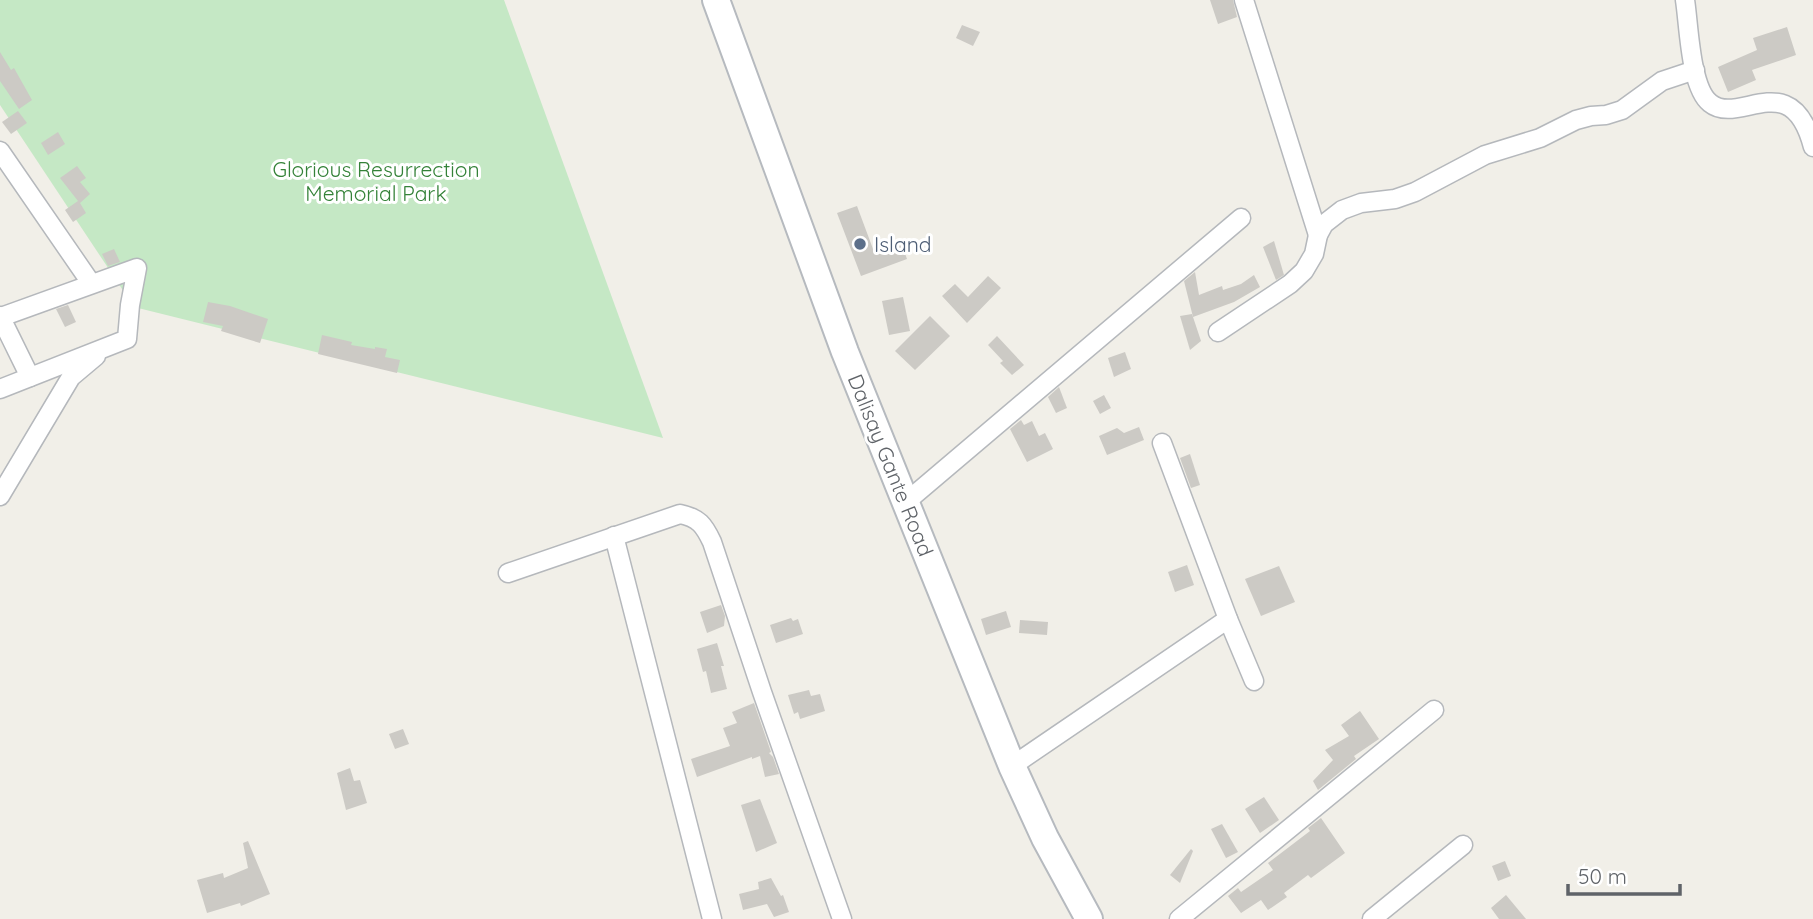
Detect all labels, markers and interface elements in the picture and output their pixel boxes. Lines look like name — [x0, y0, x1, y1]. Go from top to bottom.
park label: Glorious Resurrection Memorial Park — [272, 156, 480, 206]
place label: Island — [874, 231, 932, 257]
marker: Island — [852, 236, 868, 252]
street label: Dalisay Gante Road — [843, 370, 939, 560]
scale bar — [1568, 852, 1680, 896]
text: 50 m — [1578, 863, 1627, 889]

